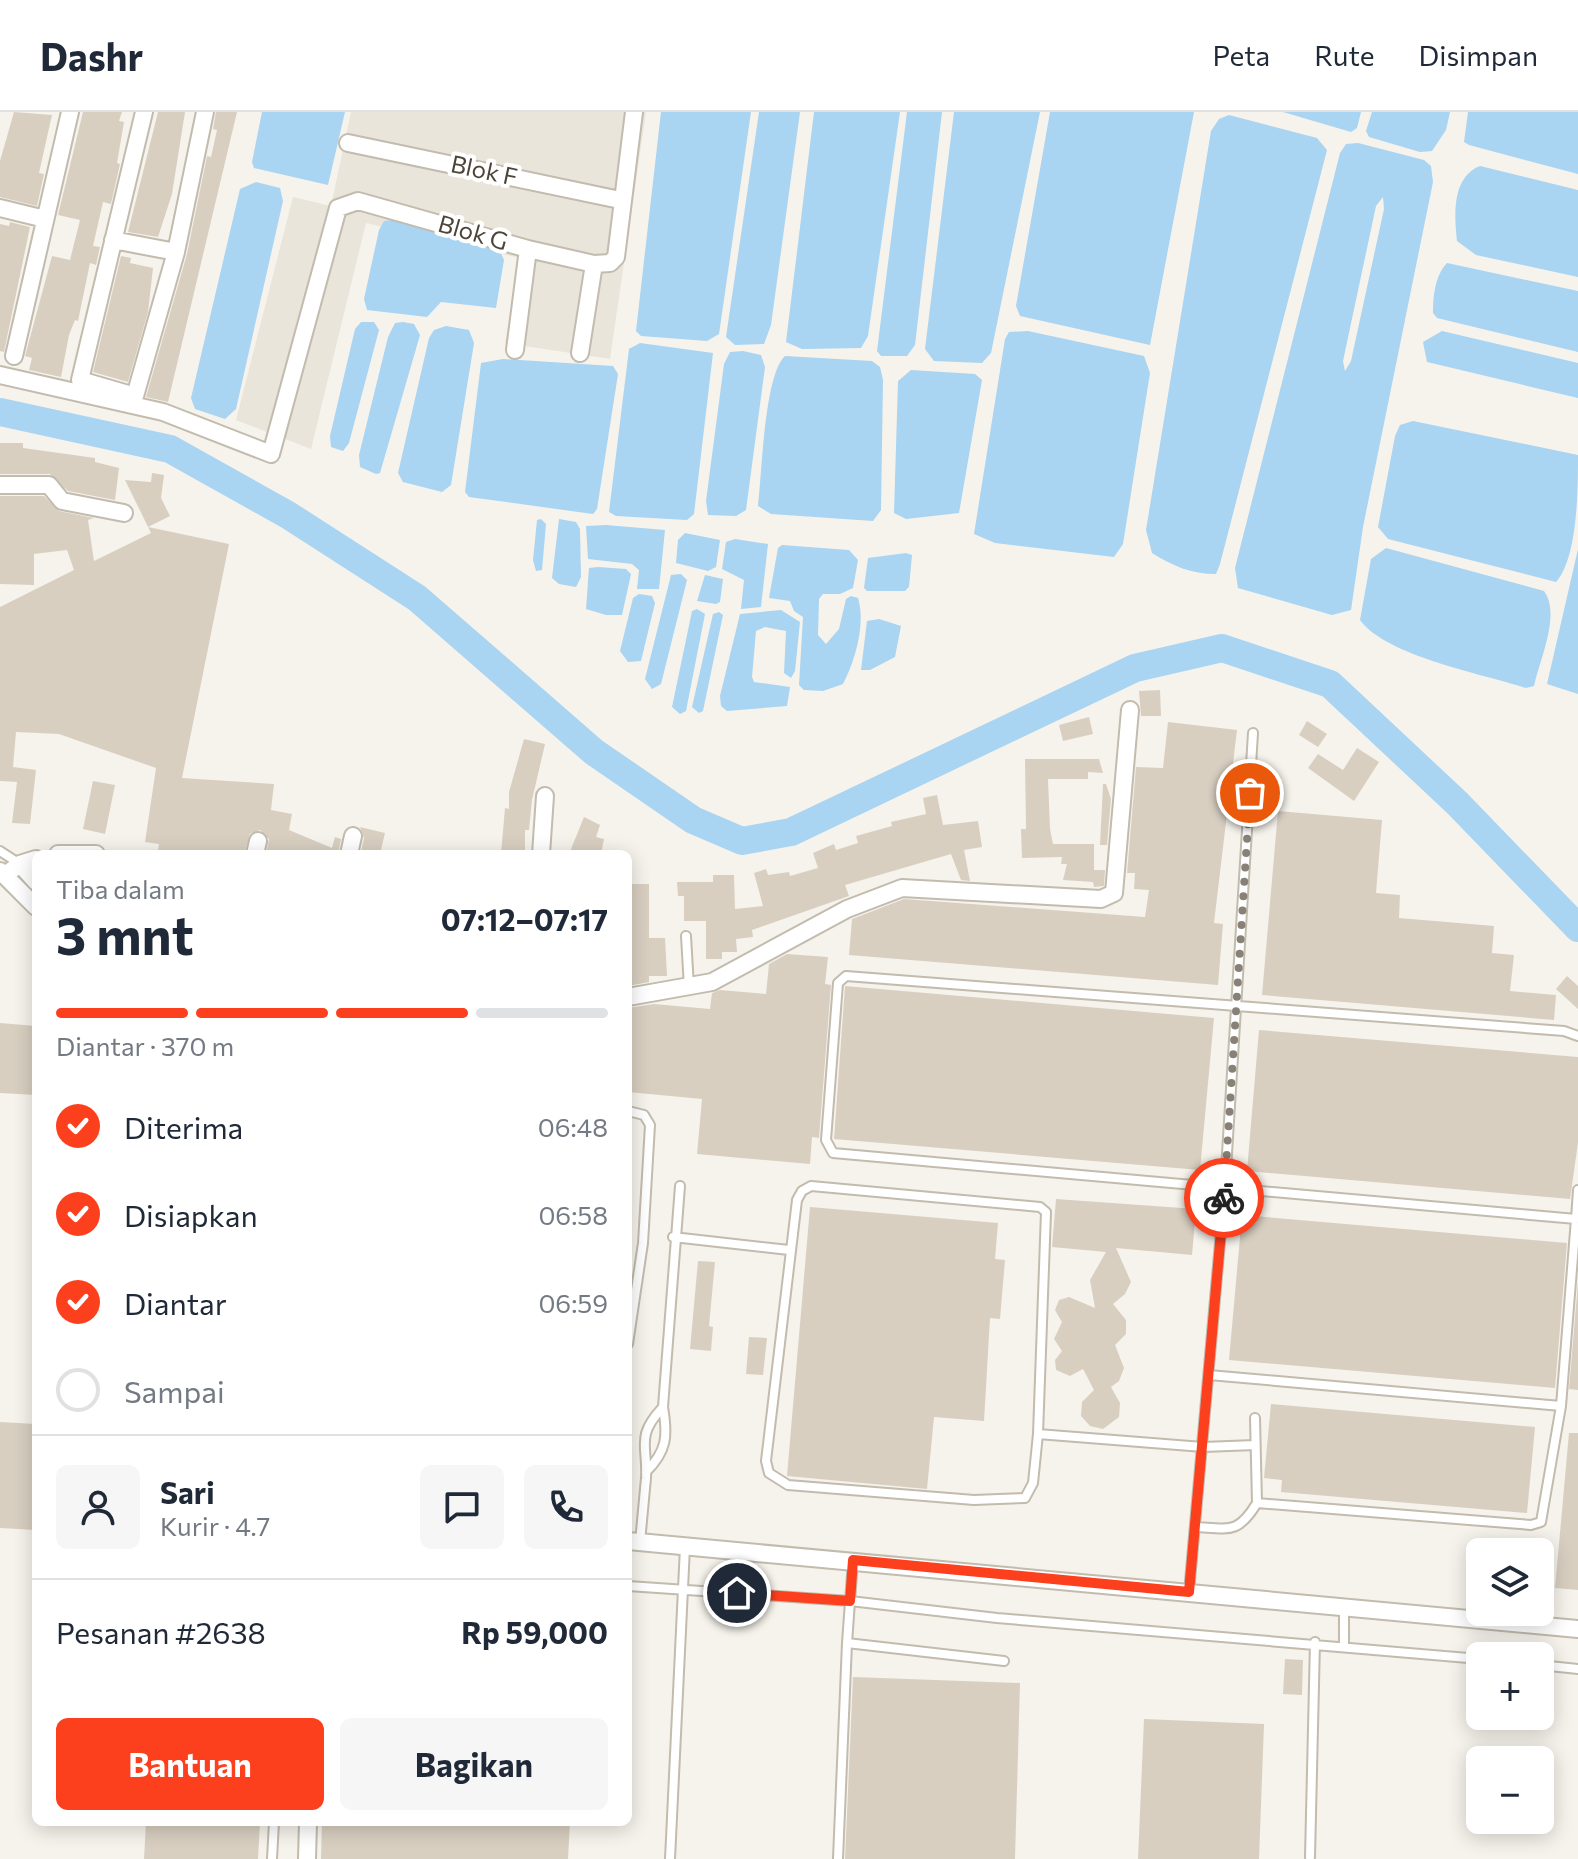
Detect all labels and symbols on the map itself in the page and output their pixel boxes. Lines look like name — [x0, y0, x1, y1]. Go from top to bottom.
street label: Blok F — [448, 148, 520, 191]
street label: Blok G — [435, 208, 512, 255]
pin — [1216, 759, 1284, 827]
courier — [1184, 1158, 1264, 1238]
pin — [703, 1559, 771, 1627]

